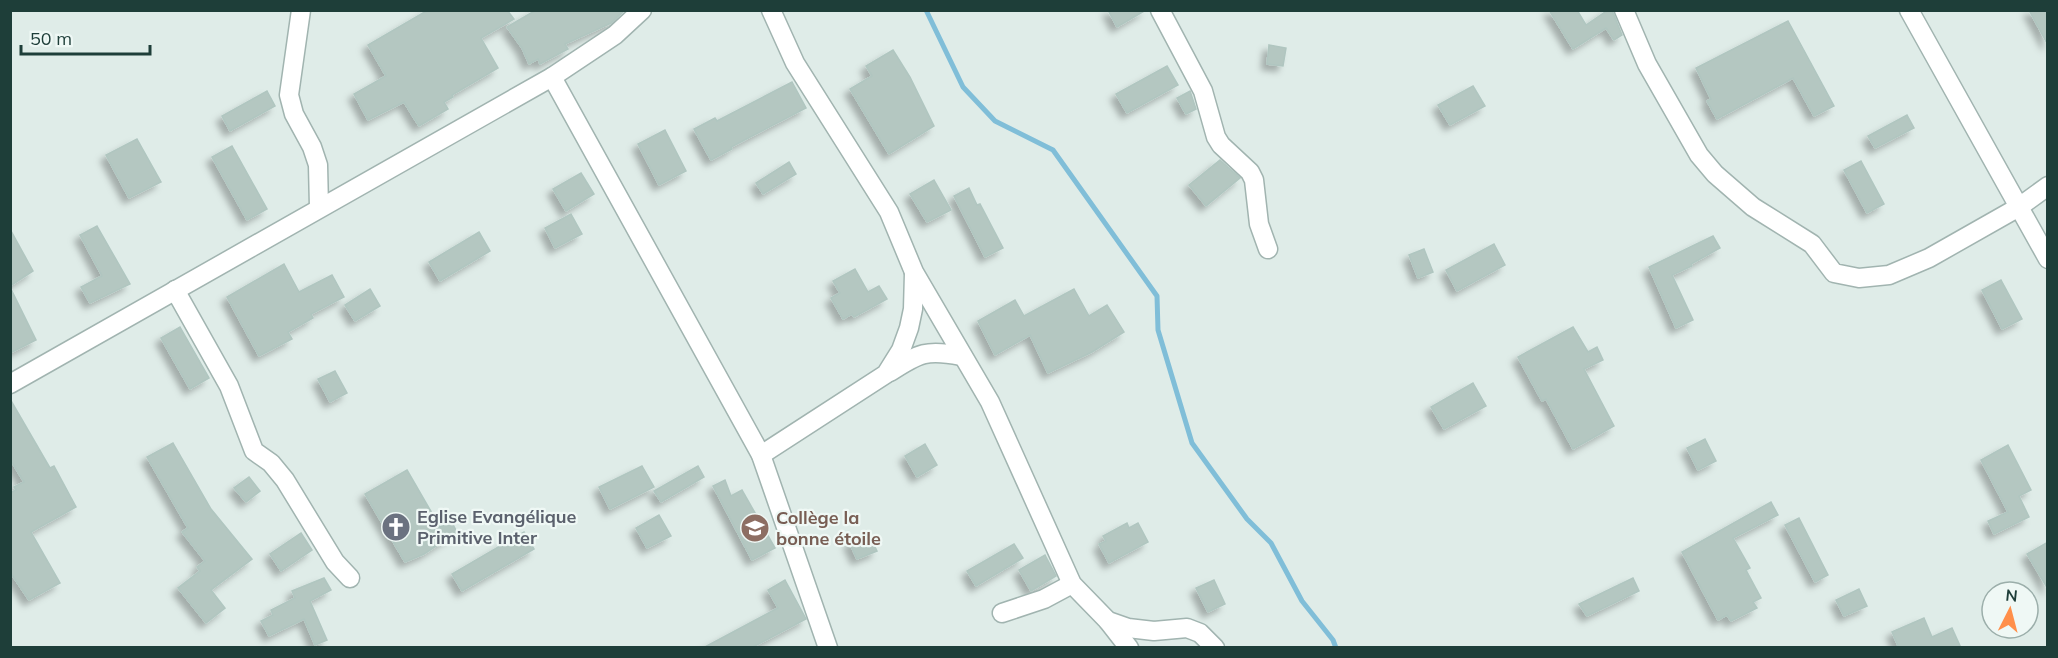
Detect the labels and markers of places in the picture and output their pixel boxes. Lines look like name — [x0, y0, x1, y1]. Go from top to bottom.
place label: Eglise Evangélique Primitive Inter — [417, 505, 577, 549]
place label: Collège la bonne étoile — [776, 506, 881, 550]
church icon: Eglise Evangélique Primitive Inter — [380, 511, 412, 543]
school or university icon: Collège la bonne étoile — [739, 512, 771, 544]

